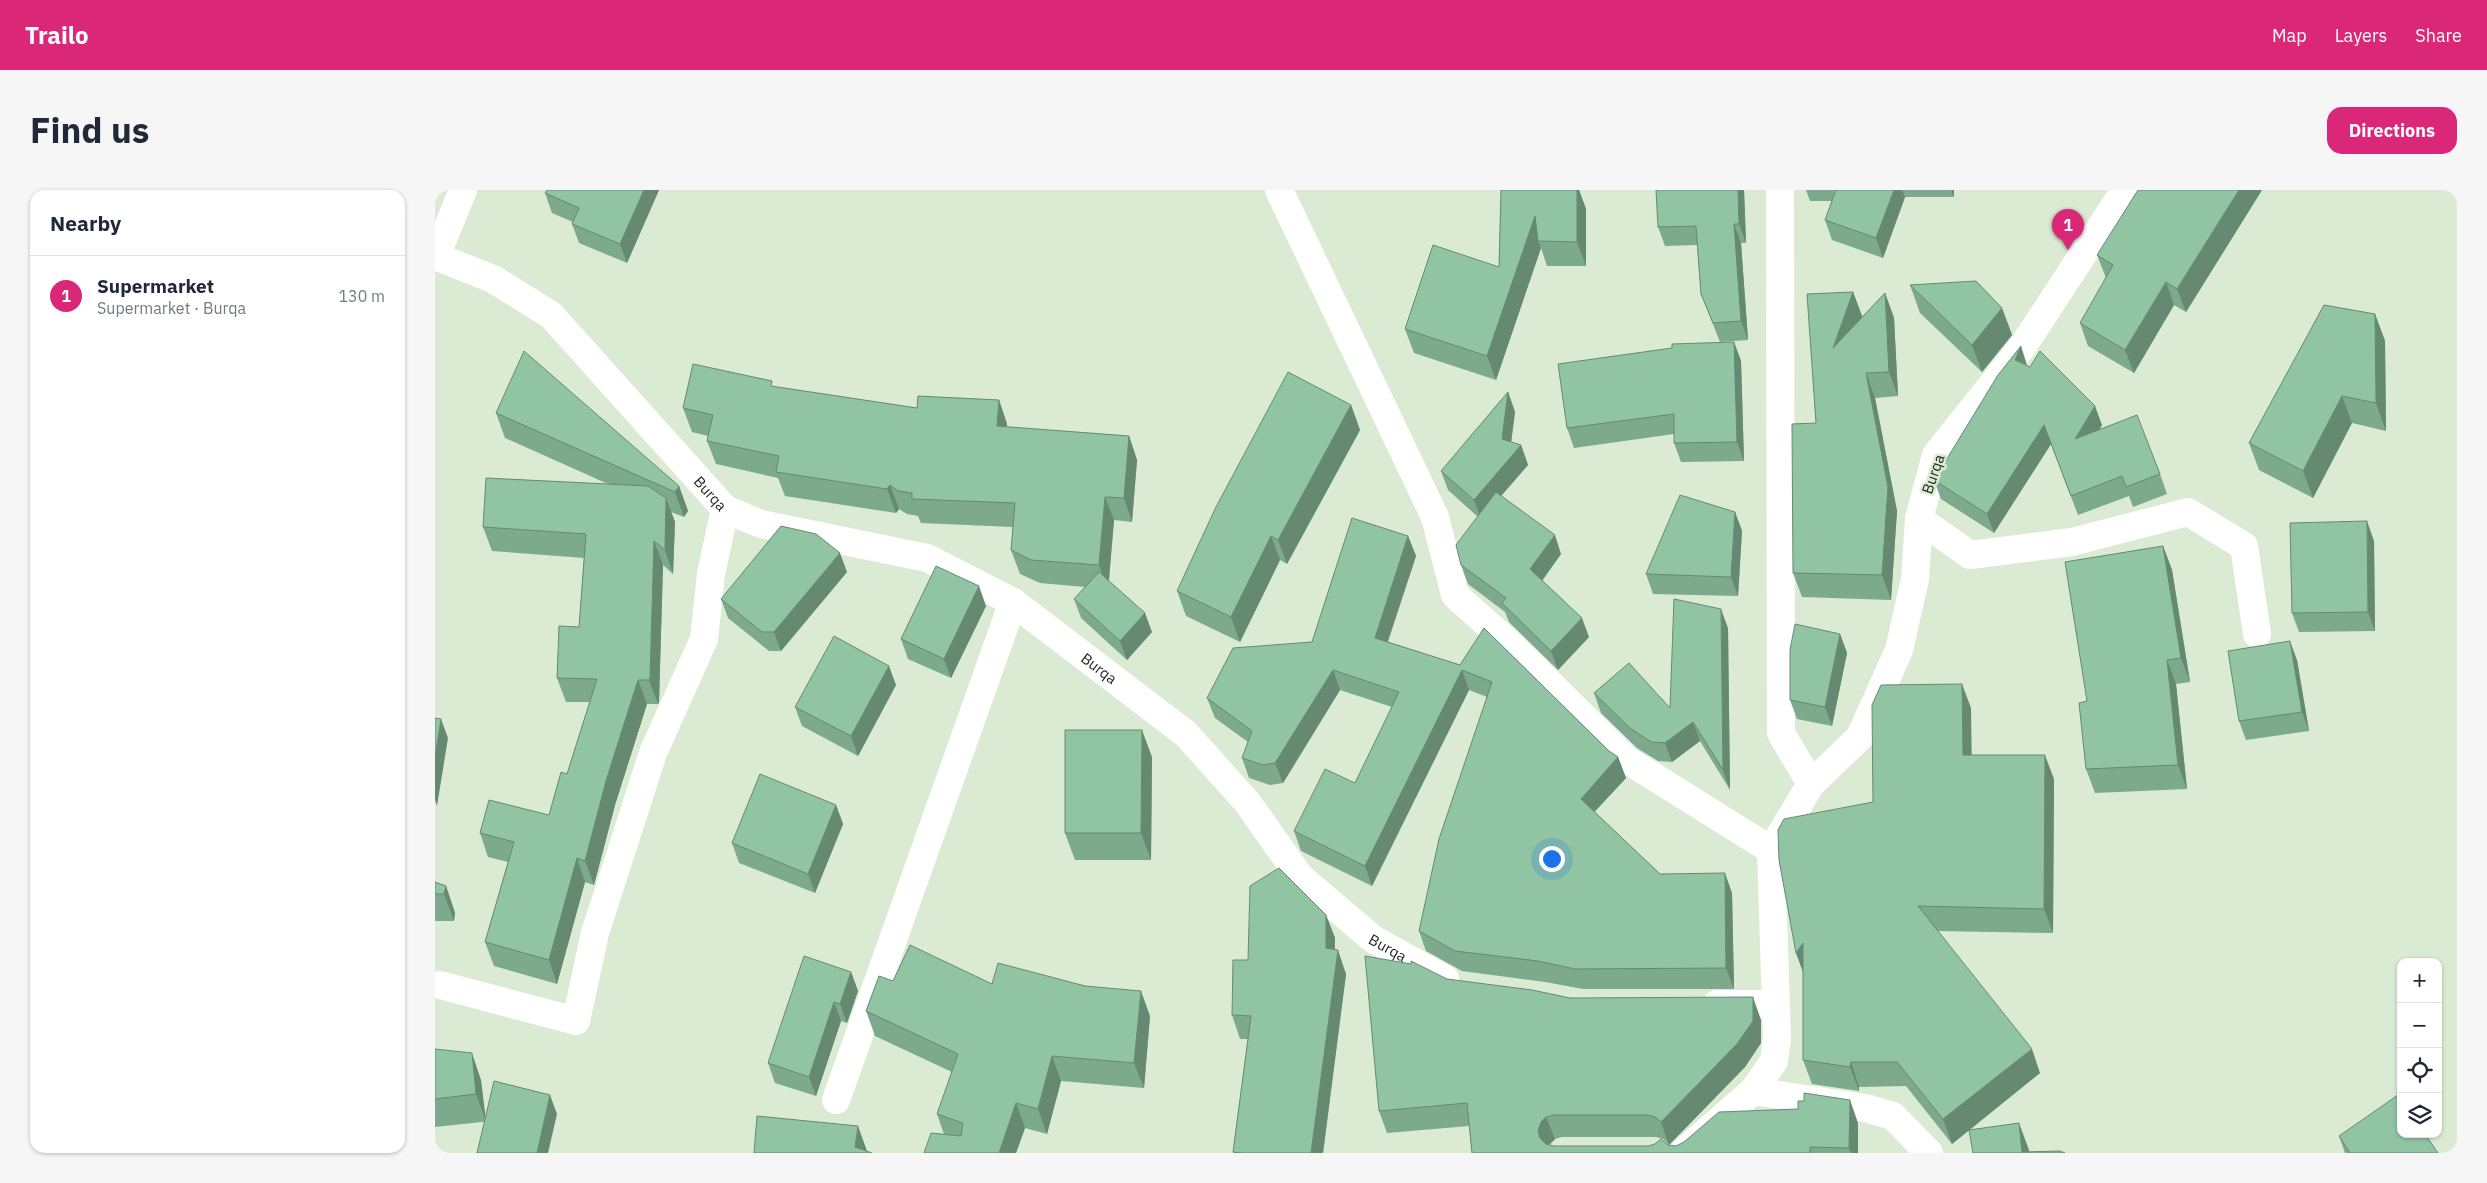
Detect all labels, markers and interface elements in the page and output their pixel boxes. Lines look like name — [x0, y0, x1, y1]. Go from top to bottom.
text: Trailo — [25, 19, 89, 51]
text: Map — [2272, 24, 2307, 47]
text: Layers — [2335, 24, 2387, 47]
text: Share — [2415, 24, 2462, 47]
text: Find us — [30, 107, 149, 153]
button: Directions — [2327, 107, 2457, 154]
text: Nearby — [50, 209, 121, 237]
pin: 1 — [2052, 209, 2084, 250]
text: Supermarket — [97, 274, 214, 298]
text: 1 — [61, 286, 71, 306]
text: 130 m — [338, 286, 385, 306]
text: Supermarket · Burqa — [97, 298, 246, 318]
street label: Burqa — [1917, 452, 1949, 496]
street label: Burqa — [690, 472, 731, 515]
street label: Burqa — [1078, 648, 1121, 688]
your location — [1539, 846, 1565, 872]
street label: Burqa — [1366, 929, 1410, 965]
map controls — [2397, 958, 2442, 1138]
button: + — [2397, 958, 2442, 1003]
button: − — [2397, 1003, 2442, 1048]
button: locate — [2397, 1048, 2442, 1093]
button: layers — [2397, 1093, 2442, 1138]

